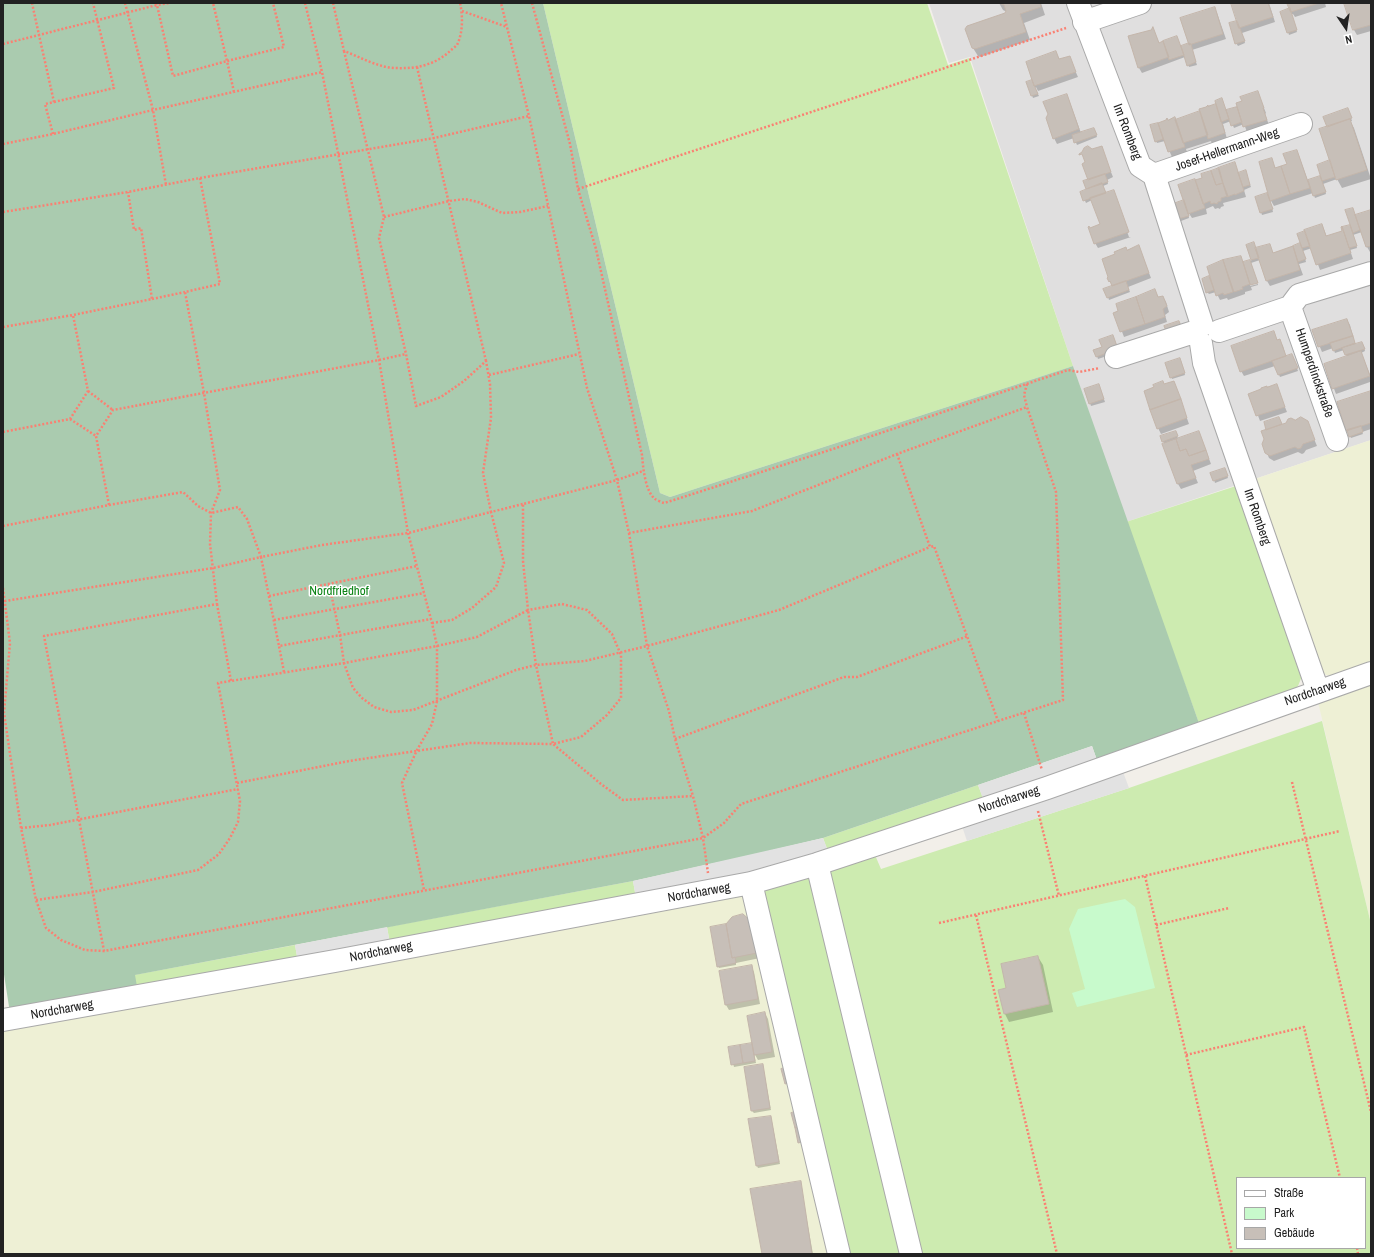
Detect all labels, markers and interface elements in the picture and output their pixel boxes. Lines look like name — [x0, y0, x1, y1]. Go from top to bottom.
north arrow — [1326, 8, 1366, 48]
text: N — [1344, 32, 1353, 47]
street label: Im Romberg — [1109, 102, 1145, 162]
street label: Josef-Hellermann-Weg — [1173, 125, 1281, 175]
street label: Humperdinckstraße — [1291, 326, 1337, 420]
street label: Im Romberg — [1240, 487, 1274, 547]
park label: Nordfriedhof — [309, 584, 369, 600]
street label: Nordcharweg — [1282, 674, 1348, 710]
street label: Nordcharweg — [976, 783, 1042, 817]
street label: Nordcharweg — [666, 880, 732, 906]
street label: Nordcharweg — [348, 938, 414, 966]
street label: Nordcharweg — [29, 997, 95, 1023]
legend — [1236, 1177, 1366, 1249]
text: Straße — [1274, 1185, 1304, 1201]
text: Park — [1274, 1205, 1294, 1221]
text: Gebäude — [1274, 1225, 1315, 1241]

